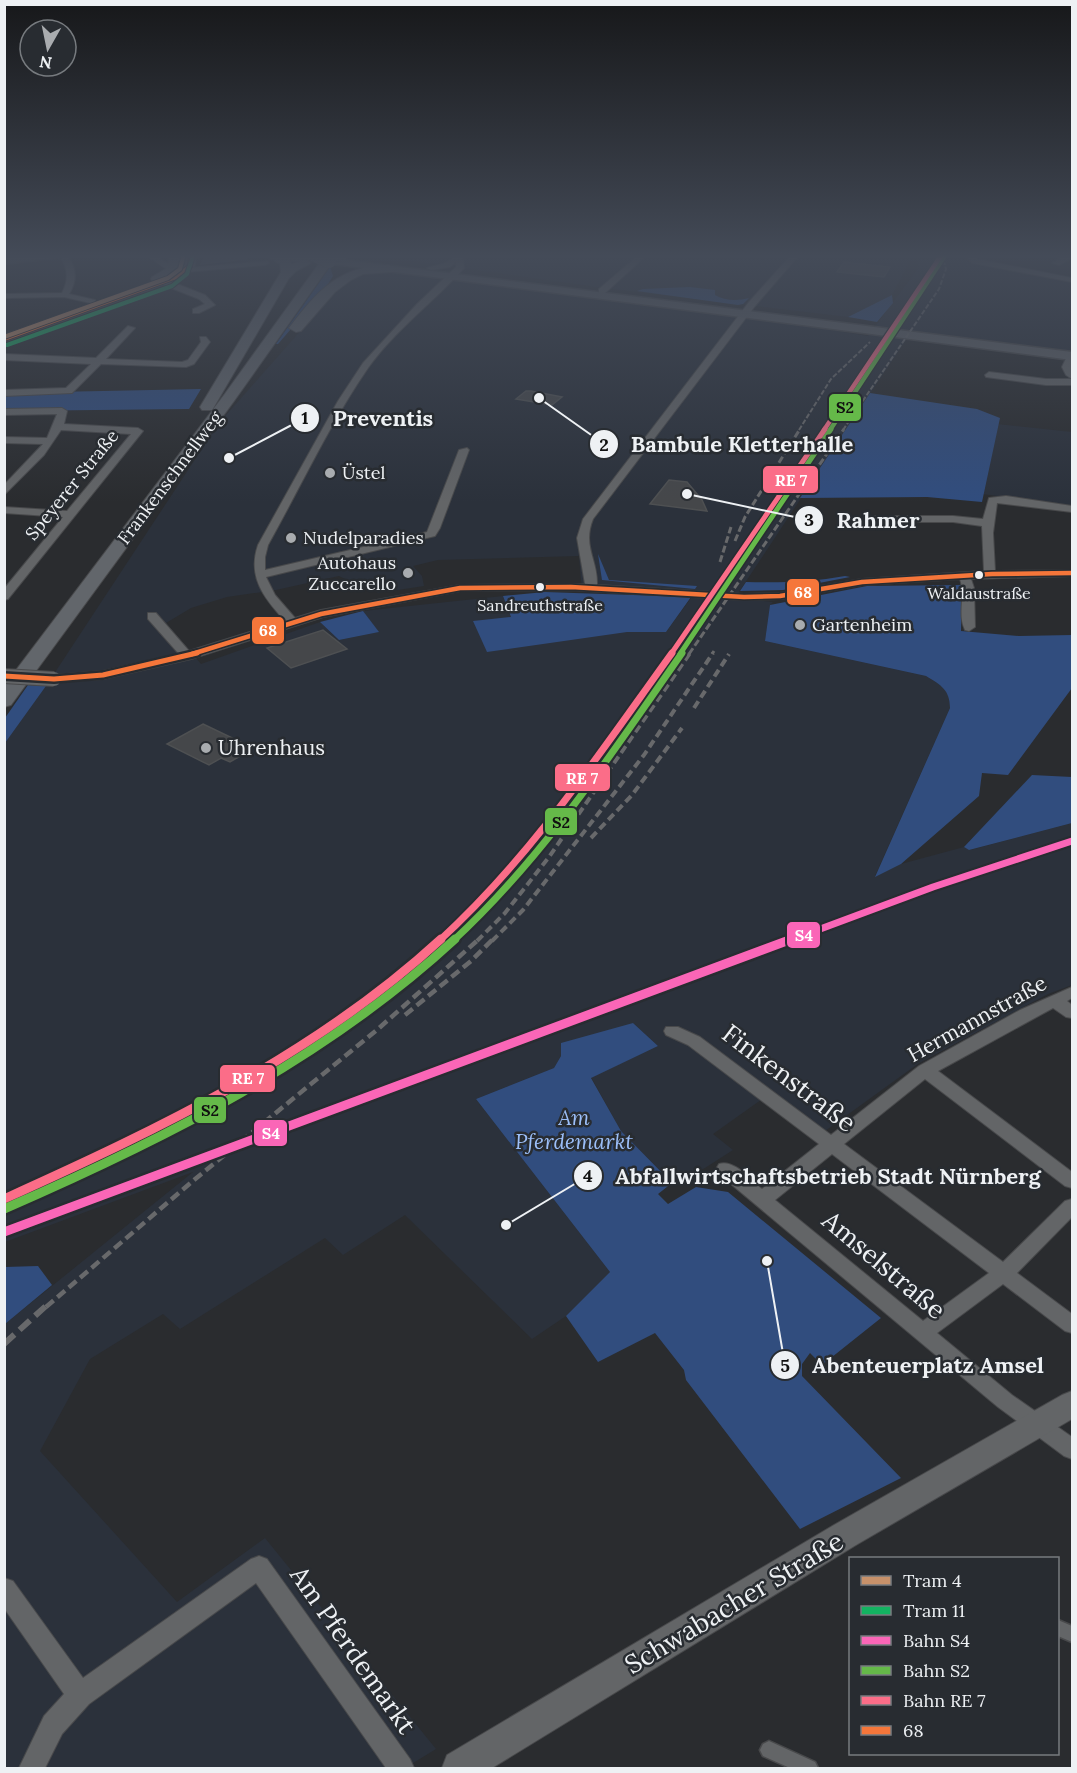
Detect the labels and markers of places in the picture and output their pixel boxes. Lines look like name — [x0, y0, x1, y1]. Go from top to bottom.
callout: Preventis — [290, 398, 445, 438]
callout: Bambule Kletterhalle — [589, 424, 865, 464]
place label: Üstel — [342, 461, 385, 484]
marker: Üstel — [323, 466, 337, 480]
callout: Rahmer — [794, 500, 931, 540]
place label: Nudelparadies — [303, 526, 424, 549]
marker: Nudelparadies — [284, 531, 298, 545]
place label: Autohaus Zuccarello — [308, 551, 396, 595]
marker: Autohaus Zuccarello — [401, 566, 415, 580]
marker: Waldaustraße — [973, 569, 985, 581]
marker: Sandreuthstraße — [534, 581, 546, 593]
place label: Waldaustraße — [927, 583, 1031, 603]
place label: Sandreuthstraße — [477, 595, 603, 615]
place label: Gartenheim — [812, 613, 912, 636]
marker: Gartenheim — [793, 618, 807, 632]
place label: Uhrenhaus — [218, 734, 325, 761]
marker: Uhrenhaus — [199, 741, 213, 755]
callout: Abfallwirtschaftsbetrieb Stadt Nürnberg — [573, 1156, 1052, 1196]
callout: Abenteuerplatz Amsel — [770, 1345, 1056, 1385]

